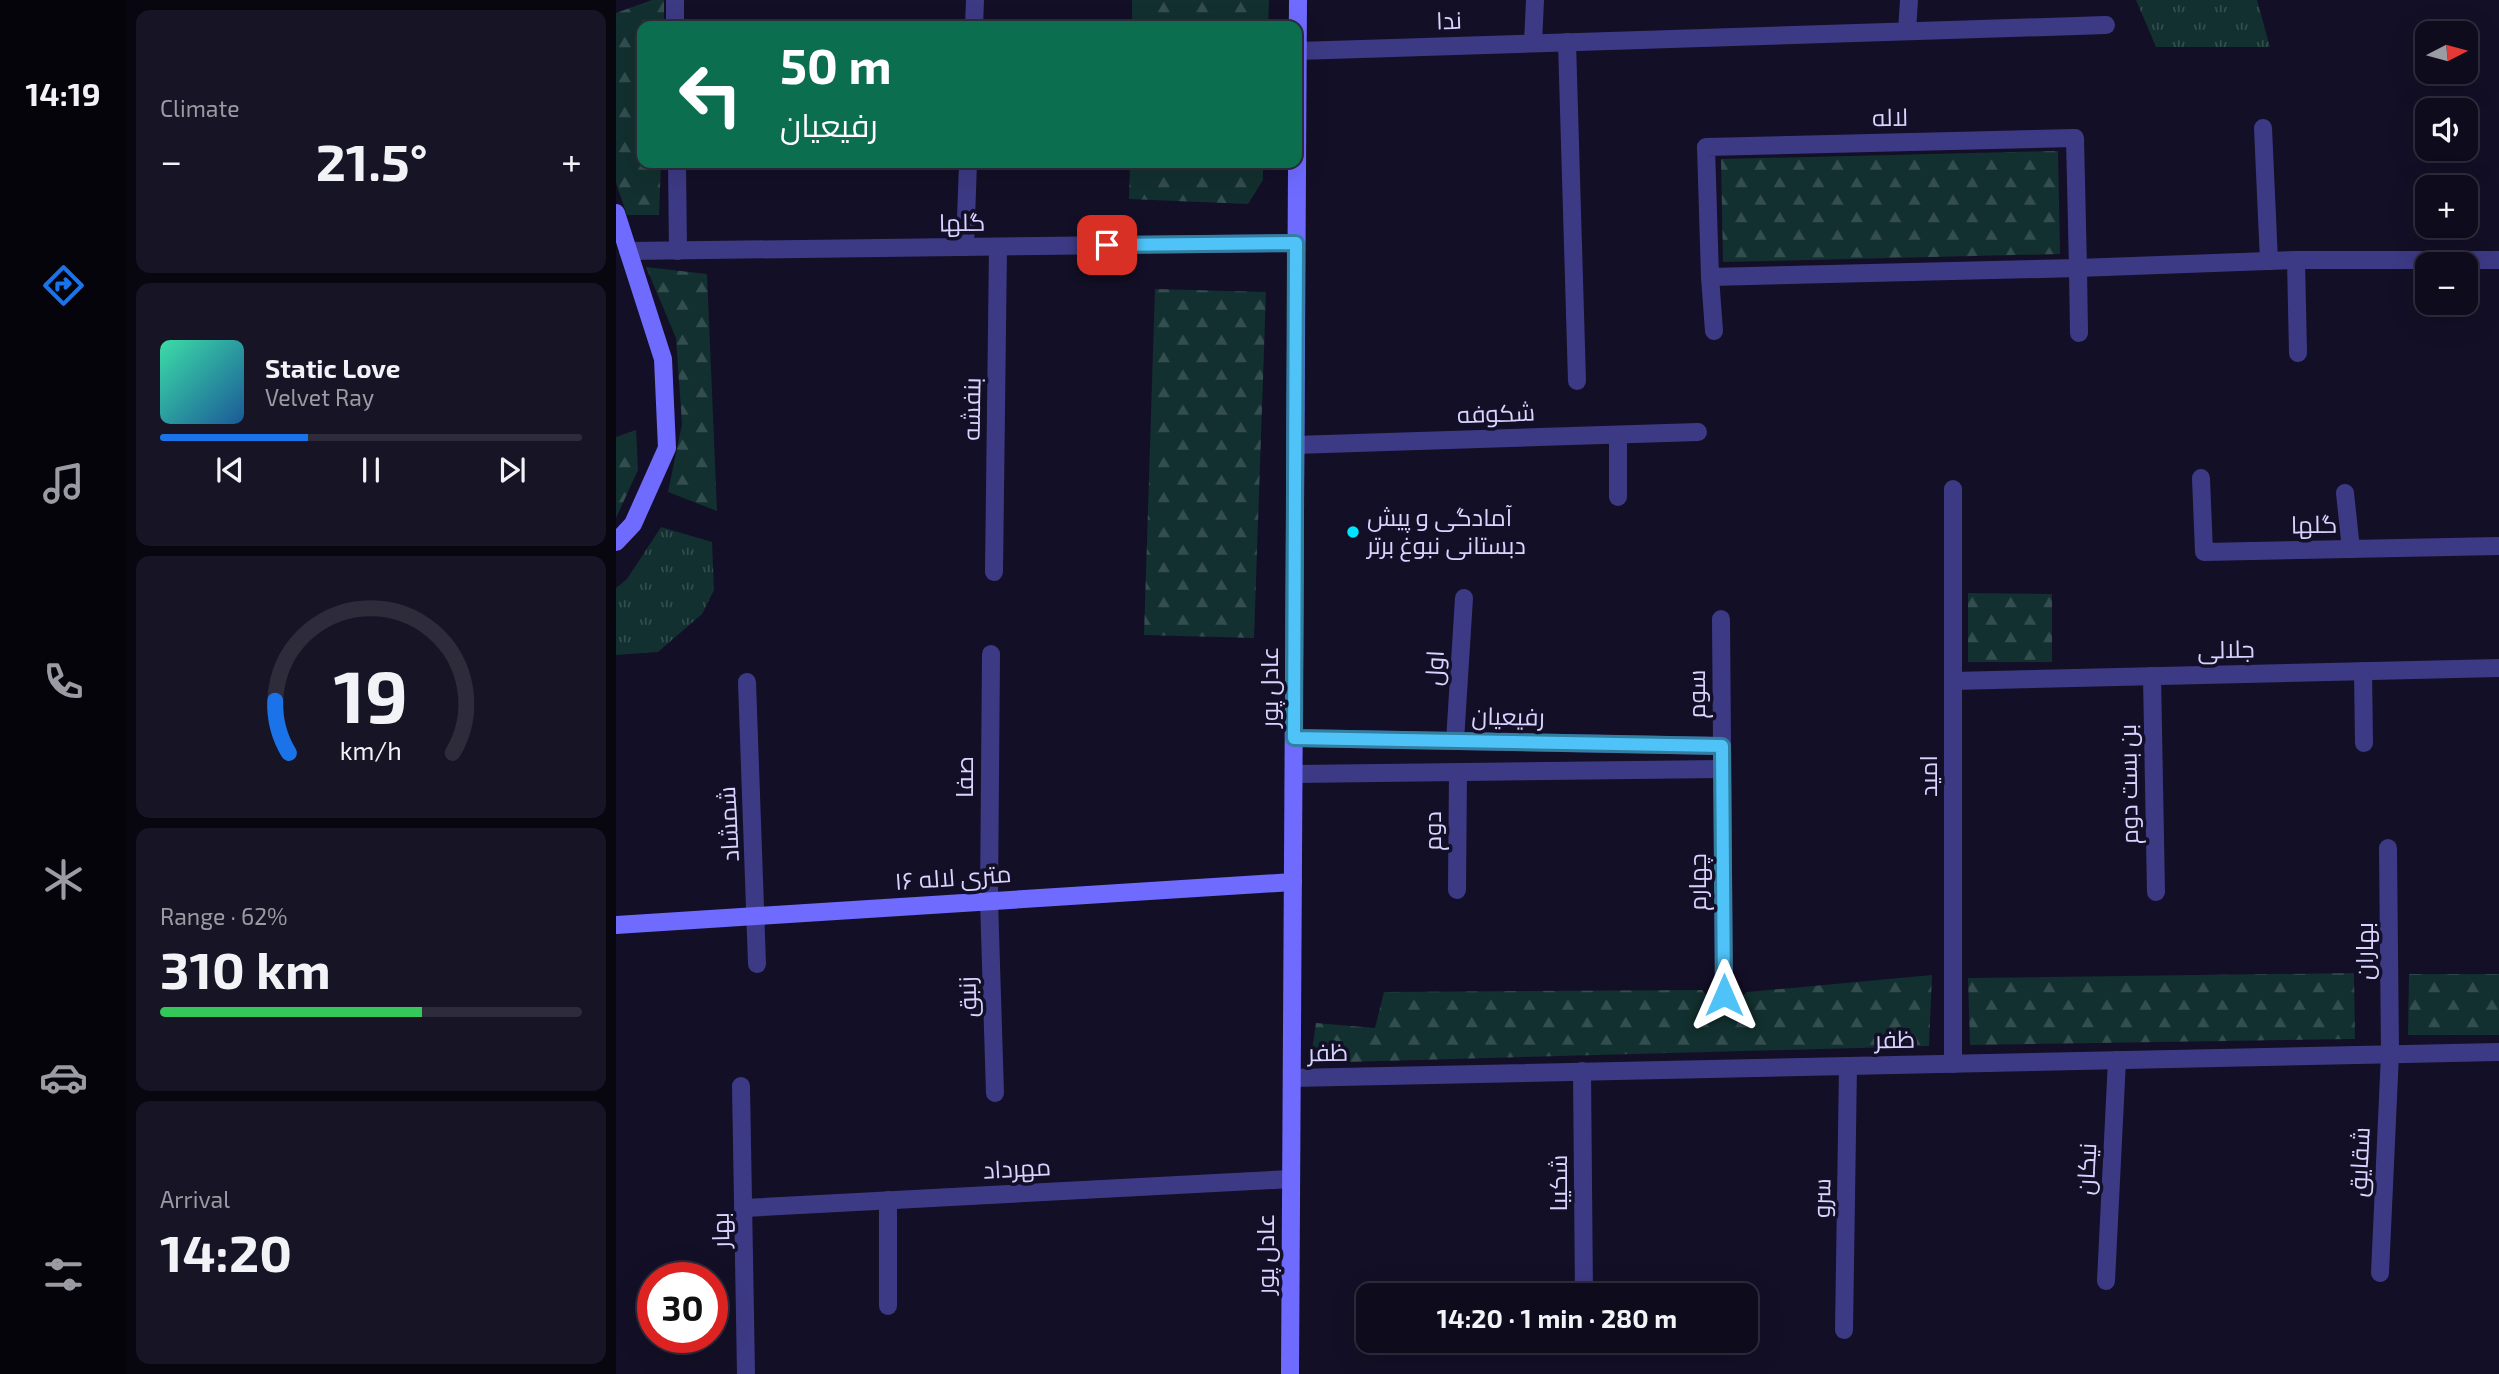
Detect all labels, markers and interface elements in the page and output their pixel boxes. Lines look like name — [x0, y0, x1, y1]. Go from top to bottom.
street label: ندا — [1436, 5, 1462, 34]
north arrow — [2415, 21, 2478, 84]
map controls — [2415, 21, 2478, 315]
text: 50 m — [780, 35, 892, 94]
icon: left — [665, 49, 756, 140]
text: 14:19 — [25, 74, 101, 112]
text: Climate — [160, 94, 240, 122]
button: sound — [2415, 98, 2478, 161]
street label: لاله — [1872, 102, 1908, 131]
text: رفیعیان — [780, 105, 878, 143]
text: 21.5° — [316, 129, 428, 191]
text: − — [160, 137, 182, 183]
text: + — [561, 137, 582, 183]
button: + — [2415, 175, 2478, 238]
street label: گلها — [938, 207, 985, 237]
pin — [1077, 215, 1137, 275]
icon: arrive — [1088, 226, 1126, 264]
button: − — [2415, 252, 2478, 315]
icon: directions — [39, 261, 88, 310]
text: Static Love — [265, 352, 401, 383]
street label: بنفشه — [955, 377, 986, 441]
text: Velvet Ray — [265, 383, 374, 411]
street label: شکوفه — [1456, 397, 1535, 428]
icon: previous — [211, 451, 249, 489]
icon: pause — [352, 451, 390, 489]
icon: next — [493, 451, 531, 489]
icon: music — [39, 459, 88, 508]
place label: آمادگی و پیش دبستانی نبوغ برتر — [1365, 502, 1526, 562]
street label: گلها — [2290, 509, 2337, 539]
marker: آمادگی و پیش دبستانی نبوغ برتر — [1345, 524, 1361, 540]
street label: جلالی — [2197, 634, 2255, 664]
street label: عادل پور — [1254, 647, 1286, 729]
street label: اول — [1418, 649, 1450, 686]
text: 19 — [334, 650, 408, 738]
icon: phone — [39, 657, 88, 706]
street label: سوم — [1681, 670, 1713, 718]
street label: رفیعیان — [1471, 700, 1545, 732]
street label: بن بست دوم — [2112, 724, 2146, 844]
text: km/h — [340, 735, 402, 765]
street label: امید — [1913, 755, 1942, 797]
street label: صفا — [949, 756, 978, 798]
street label: شمشاد — [711, 786, 744, 862]
street label: دوم — [1417, 811, 1449, 851]
street label: چهارم — [1682, 853, 1714, 911]
icon: climate — [39, 855, 88, 904]
street label: ۱۶ متری لاله — [894, 858, 1012, 896]
text: Range · 62% — [160, 902, 288, 930]
street label: بهاران — [2349, 922, 2379, 980]
text: 310 km — [160, 937, 331, 999]
position arrow — [1687, 958, 1761, 1032]
street label: زنبق — [951, 976, 984, 1018]
street label: ظفر — [1873, 1024, 1915, 1053]
street label: ظفر — [1306, 1037, 1348, 1066]
icon: car — [39, 1053, 88, 1102]
street label: شقایق — [2342, 1126, 2377, 1198]
street label: نیکان — [2070, 1142, 2102, 1196]
street label: مهرداد — [982, 1151, 1052, 1185]
street label: شکیبا — [1543, 1155, 1572, 1211]
street label: سرو — [1806, 1178, 1835, 1218]
text: Arrival — [160, 1185, 230, 1213]
street label: بهار — [705, 1212, 735, 1250]
street label: عادل پور — [1250, 1214, 1282, 1296]
text: 14:20 — [160, 1220, 292, 1282]
icon: filters — [39, 1250, 88, 1299]
speed limit sign: 30 — [637, 1262, 728, 1353]
text: 14:20 · 1 min · 280 m — [1437, 1302, 1677, 1333]

